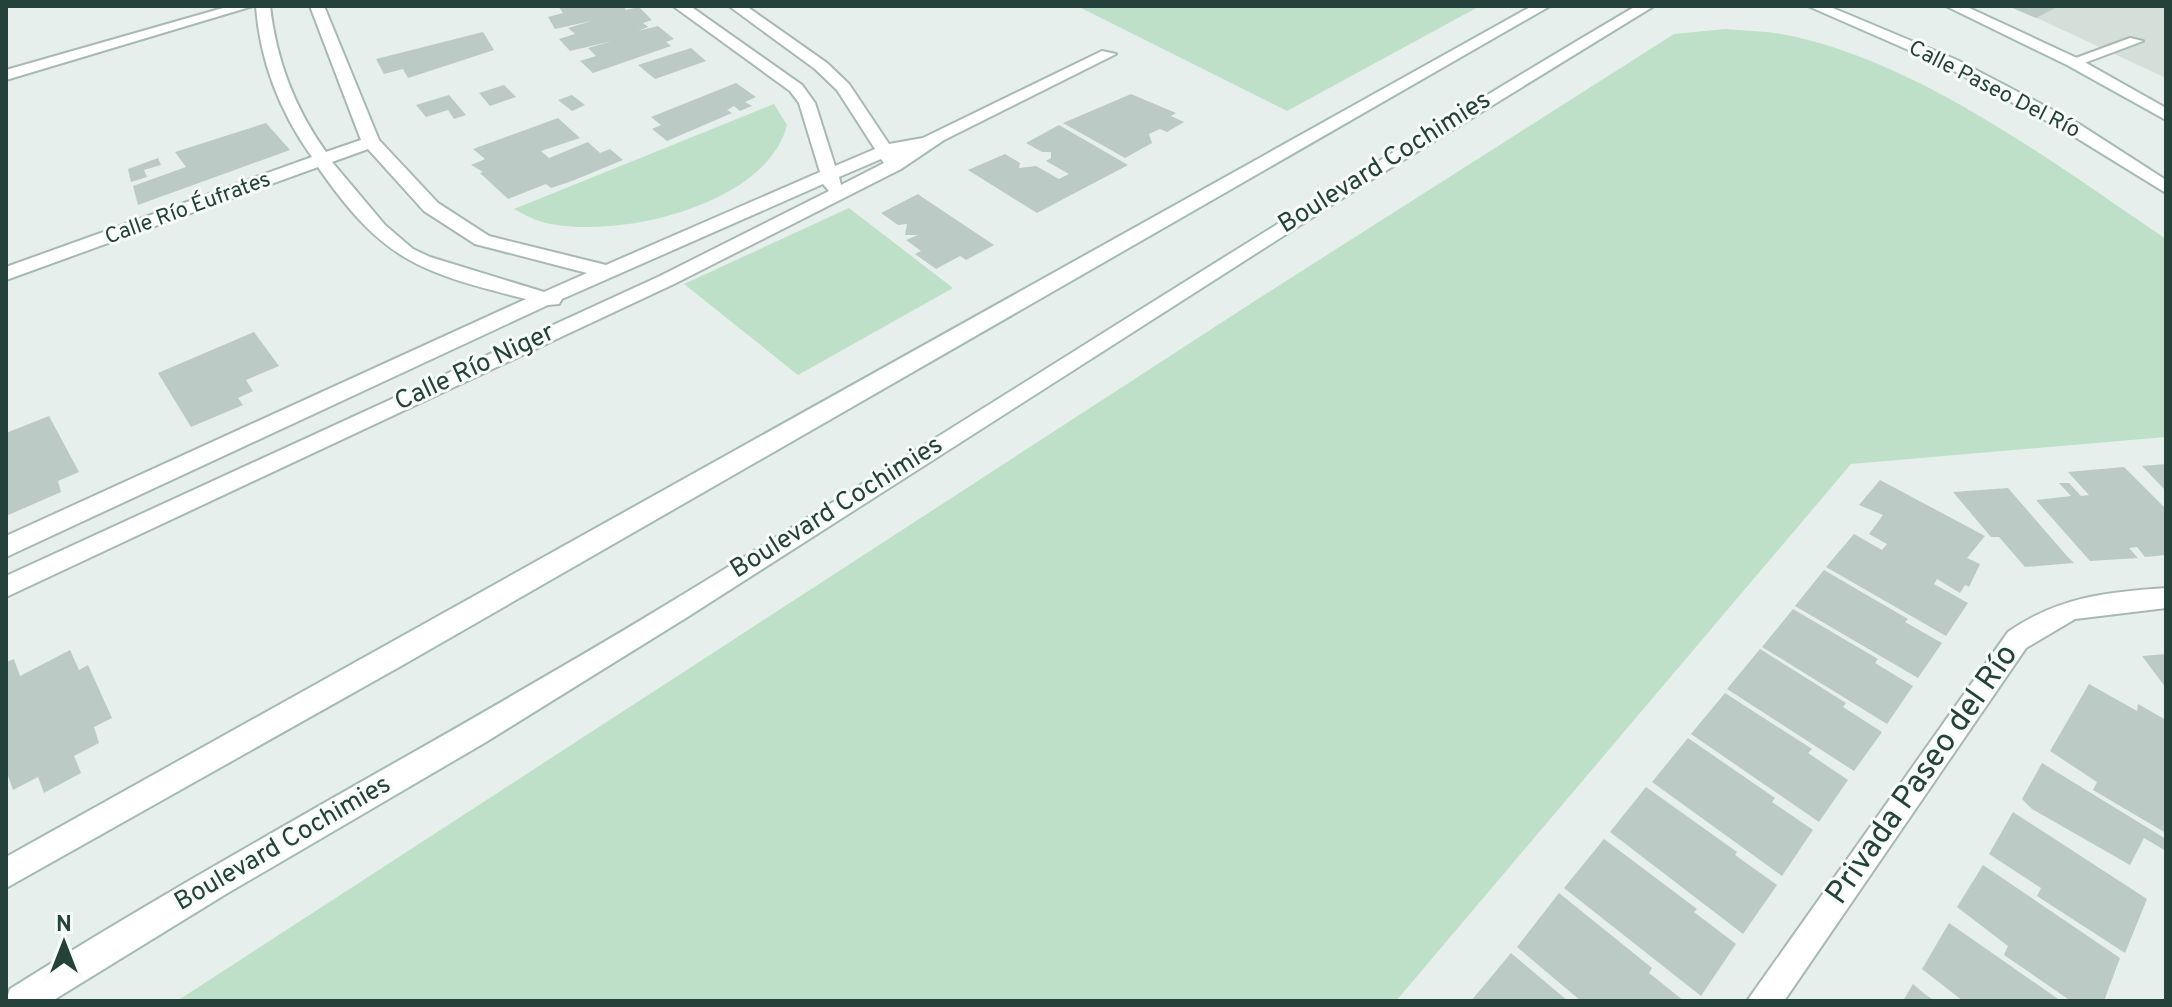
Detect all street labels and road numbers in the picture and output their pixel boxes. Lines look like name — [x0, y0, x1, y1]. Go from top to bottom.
street label: Calle Paseo Del Río — [1904, 35, 2084, 145]
street label: Boulevard Cochimies — [1273, 84, 1497, 242]
street label: Calle Río Éufrates — [101, 165, 275, 251]
street label: Calle Río Niger — [390, 317, 560, 419]
street label: Boulevard Cochimies — [725, 429, 949, 587]
street label: Privada Paseo del Río — [1818, 637, 2028, 913]
street label: Boulevard Cochimies — [169, 769, 397, 919]

